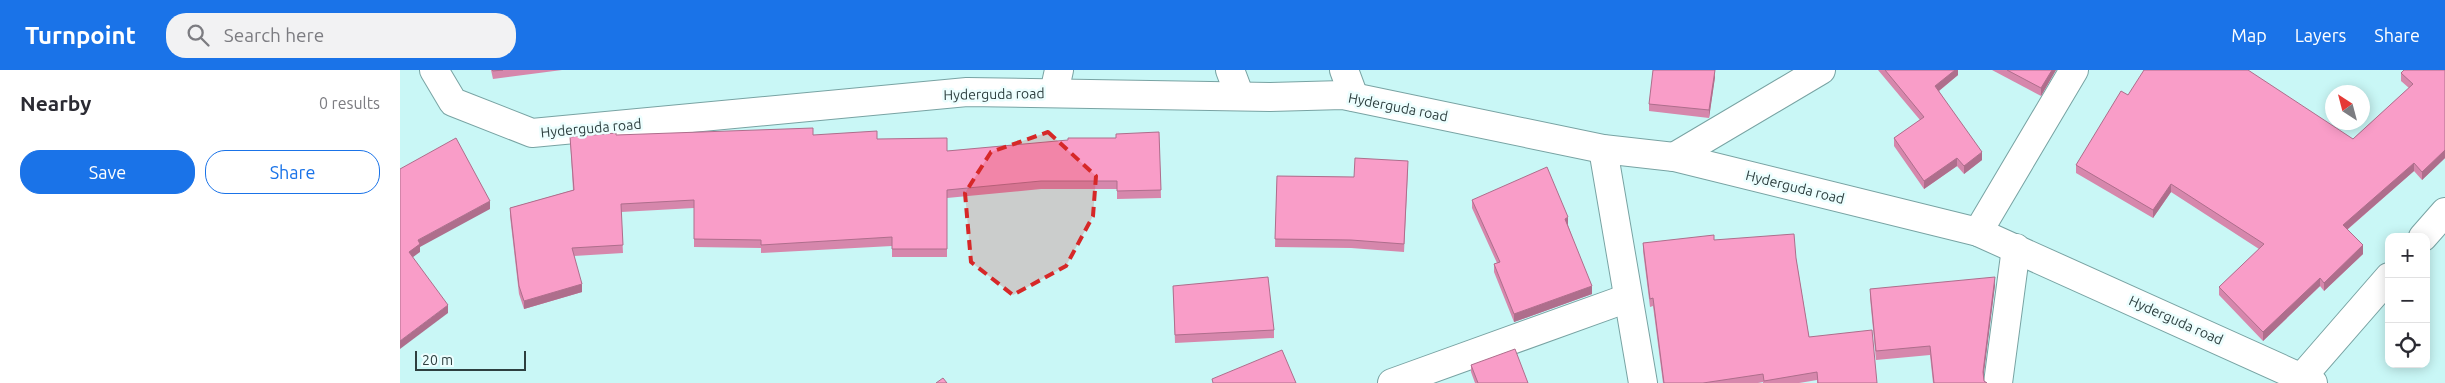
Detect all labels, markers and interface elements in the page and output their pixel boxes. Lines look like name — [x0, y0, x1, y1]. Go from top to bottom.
search box — [166, 13, 516, 58]
icon: search — [184, 21, 212, 49]
text: Turnpoint — [25, 22, 136, 49]
text: Search here — [224, 24, 324, 46]
text: Map — [2231, 25, 2267, 45]
text: Layers — [2295, 25, 2346, 45]
text: Share — [2374, 25, 2420, 45]
street label: Hyderguda road — [943, 85, 1045, 103]
north arrow — [2325, 85, 2370, 130]
street label: Hyderguda road — [1347, 89, 1449, 125]
text: Nearby — [20, 91, 91, 115]
text: 0 results — [319, 94, 380, 112]
street label: Hyderguda road — [540, 116, 642, 140]
button: Save — [20, 150, 195, 194]
button: Share — [205, 150, 380, 194]
street label: Hyderguda road — [1744, 167, 1846, 207]
map controls — [2385, 233, 2430, 368]
button: + — [2385, 233, 2430, 278]
button: − — [2385, 278, 2430, 323]
street label: Hyderguda road — [2127, 292, 2225, 348]
button: locate — [2385, 323, 2430, 368]
scale bar — [415, 348, 526, 371]
text: 20 m — [422, 352, 453, 368]

